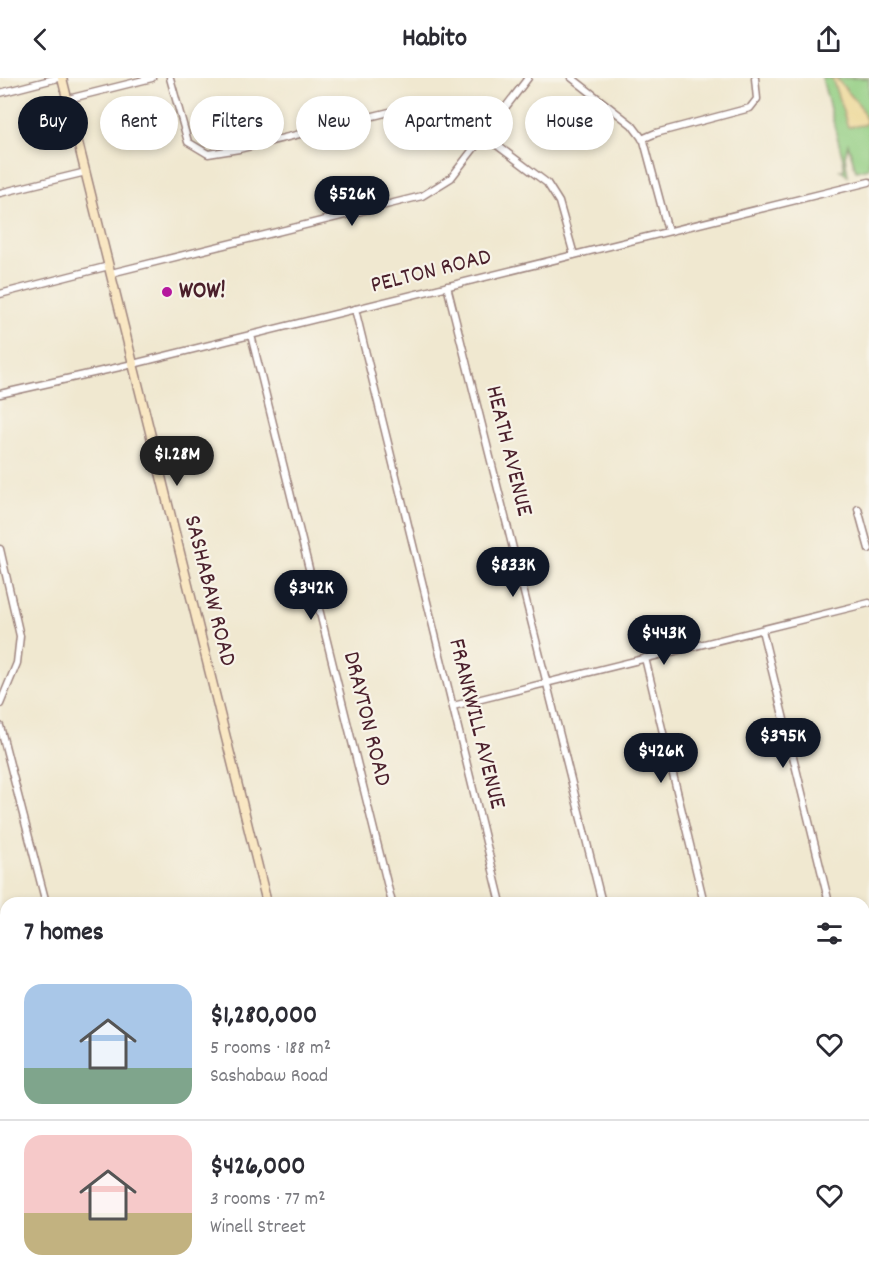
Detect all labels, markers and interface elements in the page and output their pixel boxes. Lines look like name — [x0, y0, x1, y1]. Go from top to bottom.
text: Habito — [402, 20, 467, 59]
icon: back — [24, 23, 57, 56]
icon: share — [812, 23, 845, 56]
chip: Buy — [18, 96, 88, 150]
chip: Rent — [100, 96, 178, 150]
chip: Filters — [190, 96, 284, 150]
chip: New — [296, 96, 371, 150]
chip: Apartment — [383, 96, 513, 150]
chip: House — [525, 96, 614, 150]
pin: $526K — [310, 176, 394, 227]
text: $526K — [328, 181, 376, 209]
street label: PELTON ROAD — [367, 241, 495, 303]
place label: WOW! — [179, 275, 226, 309]
marker: WOW! — [160, 285, 174, 299]
street label: HEATH AVENUE — [475, 382, 541, 520]
pin: $1.28M — [128, 436, 226, 487]
text: $1.28M — [154, 441, 200, 469]
street label: SASHABAW ROAD — [174, 512, 244, 670]
pin: $833K — [471, 547, 555, 598]
text: $833K — [490, 552, 536, 580]
pin: $342K — [269, 570, 353, 621]
text: $342K — [288, 575, 334, 603]
pin: $443K — [622, 615, 706, 666]
text: $443K — [642, 620, 686, 648]
street label: FRANKWILL AVENUE — [438, 635, 514, 813]
street label: DRAYTON ROAD — [333, 648, 399, 790]
pin: $395K — [741, 718, 825, 769]
text: $395K — [760, 723, 806, 751]
pin: $426K — [619, 733, 703, 784]
text: $426K — [638, 738, 684, 766]
text: 7 homes — [24, 915, 104, 952]
icon: filters — [813, 917, 846, 950]
text: $1,280,000 — [210, 998, 317, 1035]
icon: home — [72, 1008, 144, 1080]
icon: heart — [813, 1028, 846, 1061]
text: 5 rooms · 188 m² — [210, 1035, 331, 1063]
text: Sashabaw Road — [210, 1063, 328, 1091]
text: $426,000 — [210, 1149, 306, 1186]
icon: home — [72, 1159, 144, 1231]
icon: heart — [813, 1179, 846, 1212]
text: 3 rooms · 77 m² — [210, 1186, 326, 1214]
text: Winell Street — [210, 1214, 306, 1242]

